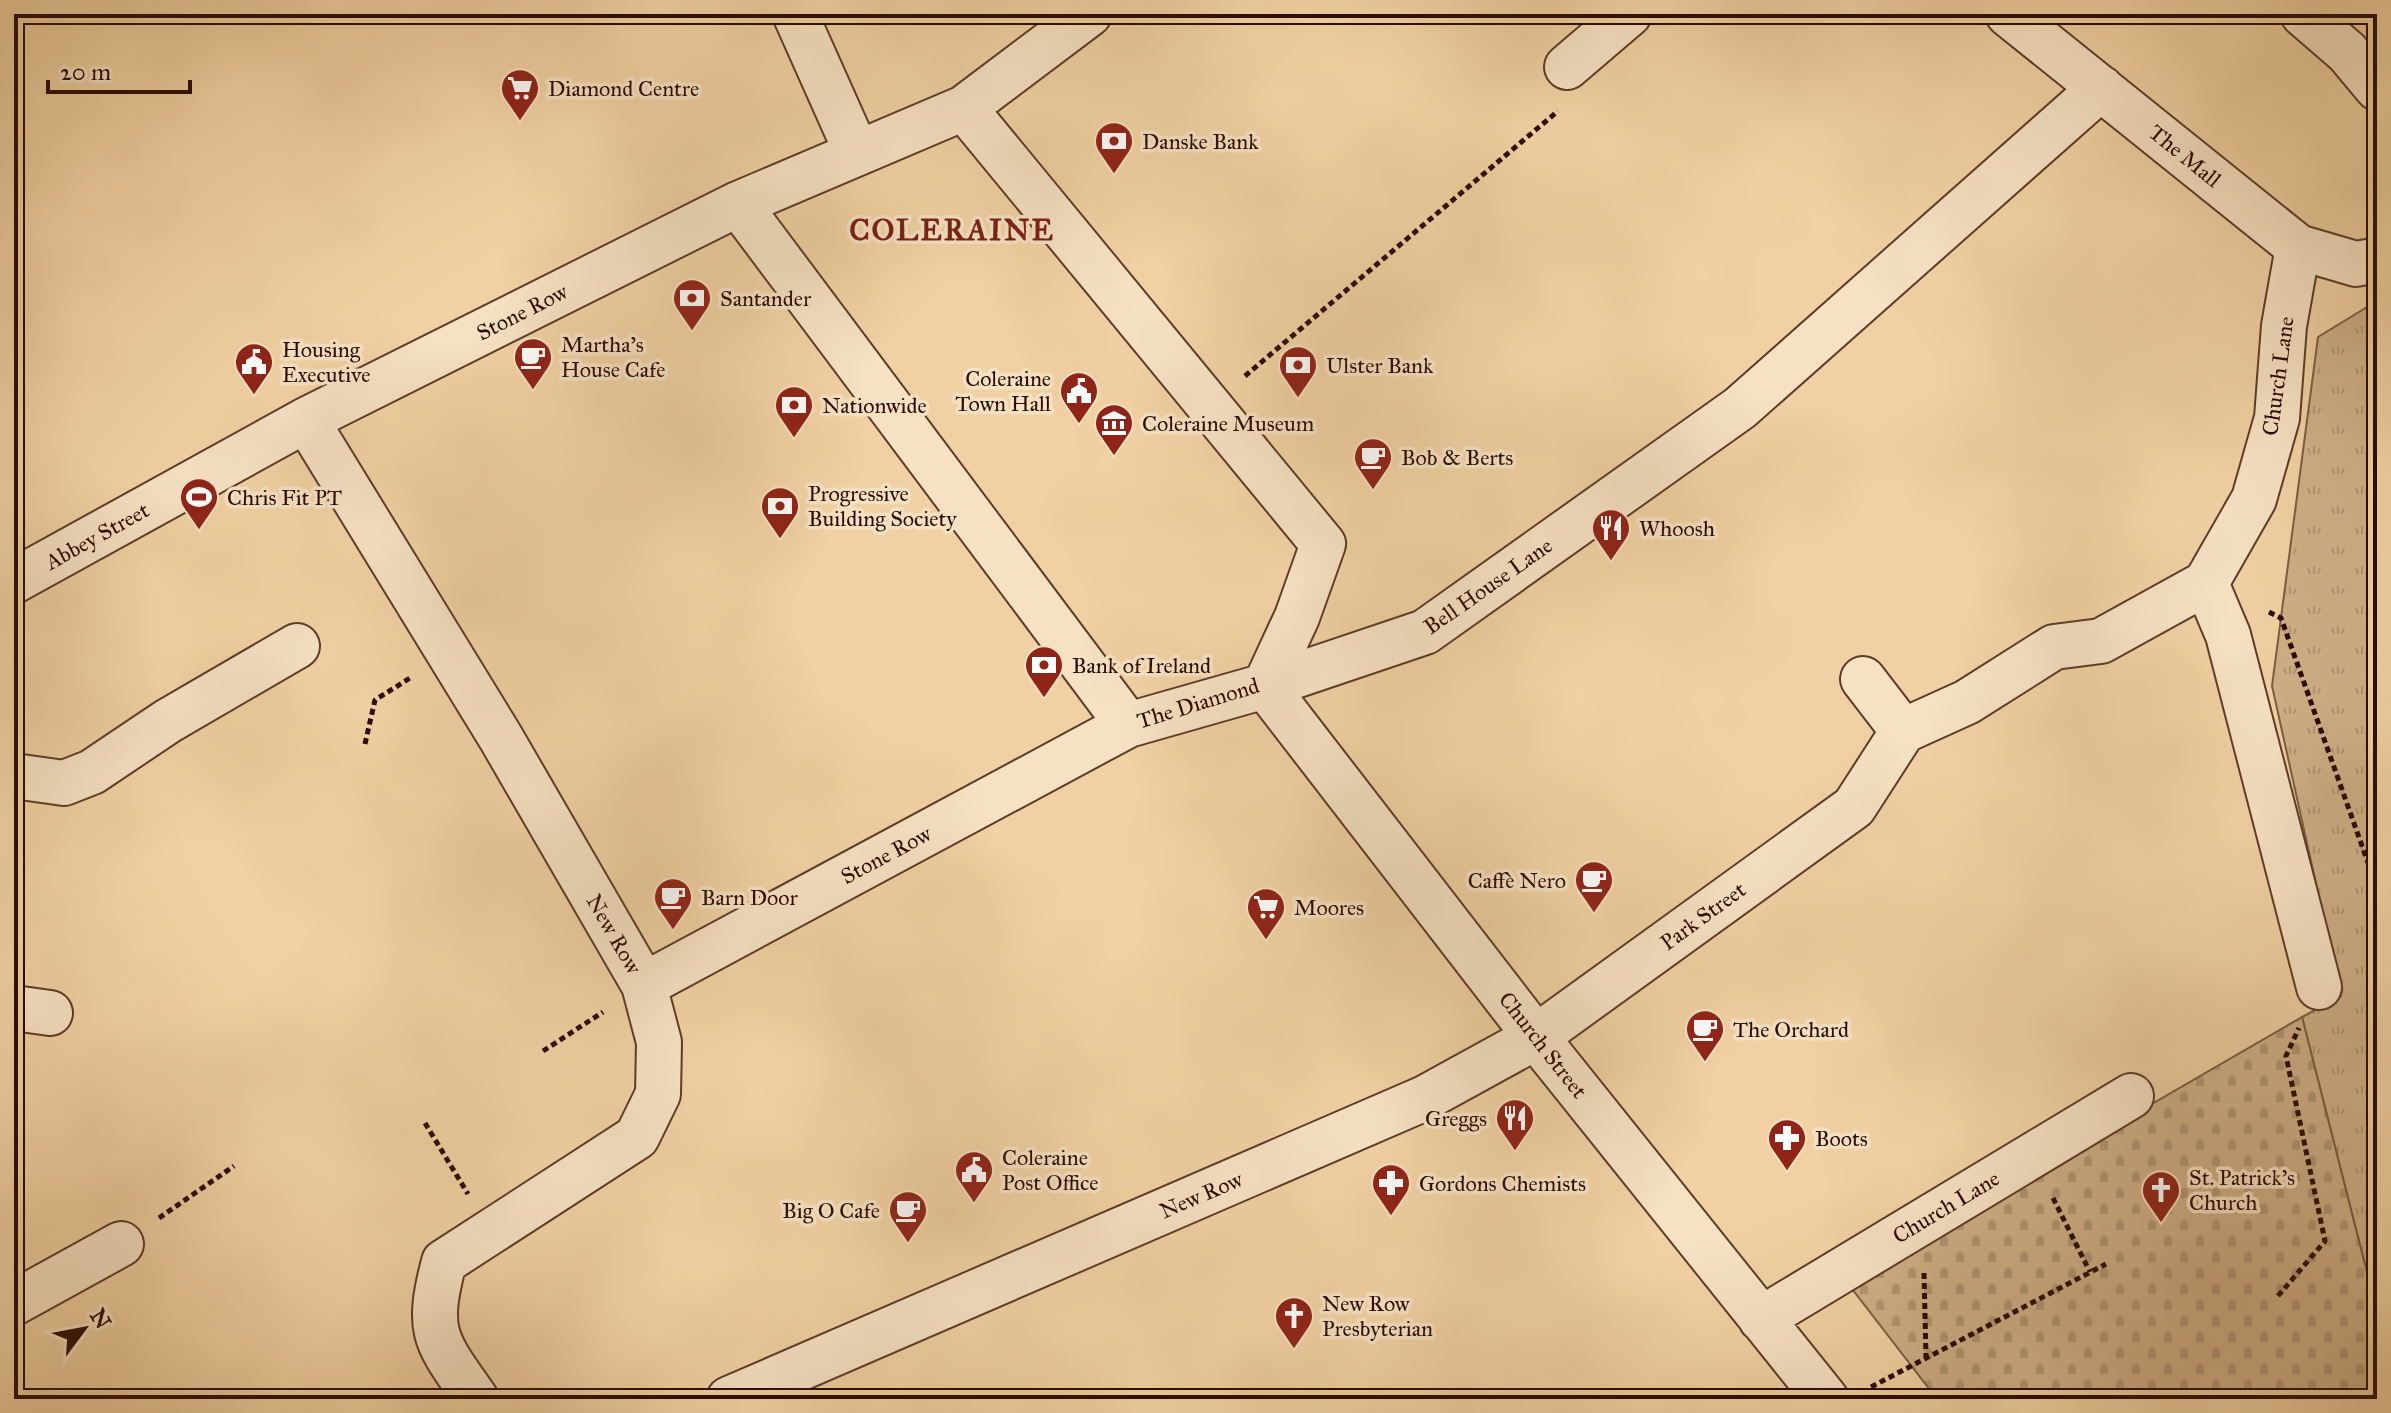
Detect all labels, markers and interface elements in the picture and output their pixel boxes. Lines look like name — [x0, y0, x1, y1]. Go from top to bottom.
scale bar — [48, 44, 190, 94]
text: 20 m — [60, 57, 111, 87]
supermarket icon: Diamond Centre — [499, 67, 541, 122]
place label: Diamond Centre — [548, 75, 699, 102]
street label: The Mall — [2143, 119, 2227, 193]
bank icon: Danske Bank — [1093, 120, 1135, 175]
place label: Danske Bank — [1142, 128, 1259, 155]
district label: COLERAINE — [849, 212, 1055, 248]
street label: Stone Row — [472, 277, 572, 346]
bank icon: Santander — [671, 277, 713, 332]
place label: Santander — [720, 285, 812, 312]
street label: Church Lane — [2256, 315, 2300, 437]
place label: Martha's House Cafe — [561, 331, 665, 383]
place label: Housing Executive — [282, 336, 371, 388]
cafe icon: Martha's House Cafe — [512, 336, 554, 391]
public building icon: Housing Executive — [233, 341, 275, 396]
bank icon: Ulster Bank — [1277, 344, 1319, 399]
place label: Ulster Bank — [1326, 352, 1434, 379]
place label: Coleraine Town Hall — [955, 365, 1051, 417]
public building icon: Coleraine Town Hall — [1058, 370, 1100, 425]
bank icon: Nationwide — [773, 384, 815, 439]
place label: Nationwide — [822, 392, 927, 419]
museum icon: Coleraine Museum — [1093, 402, 1135, 457]
place label: Coleraine Museum — [1142, 410, 1315, 437]
cafe icon: Bob & Berts — [1352, 436, 1394, 491]
place label: Bob & Berts — [1401, 444, 1513, 471]
sports icon: Chris Fit PT — [178, 476, 220, 531]
place label: Progressive Building Society — [808, 480, 957, 532]
place label: Chris Fit PT — [227, 484, 342, 511]
bank icon: Progressive Building Society — [759, 485, 801, 540]
street label: Abbey Street — [39, 496, 154, 576]
restaurant icon: Whoosh — [1590, 507, 1632, 562]
place label: Whoosh — [1639, 515, 1715, 542]
street label: Bell House Lane — [1419, 532, 1557, 640]
bank icon: Bank of Ireland — [1023, 644, 1065, 699]
place label: Bank of Ireland — [1072, 652, 1211, 679]
street label: The Diamond — [1134, 672, 1262, 734]
street label: Stone Row — [836, 820, 936, 890]
cafe icon: Caffè Nero — [1573, 859, 1615, 914]
place label: Caffè Nero — [1468, 867, 1566, 894]
cafe icon: Barn Door — [652, 876, 694, 931]
street label: Park Street — [1655, 876, 1751, 956]
place label: Barn Door — [701, 884, 799, 911]
supermarket icon: Moores — [1245, 886, 1287, 941]
street label: New Row — [580, 889, 648, 979]
place label: Moores — [1294, 894, 1364, 921]
street label: Church Street — [1493, 986, 1593, 1104]
cafe icon: The Orchard — [1684, 1008, 1726, 1063]
place label: The Orchard — [1733, 1016, 1849, 1043]
restaurant icon: Greggs — [1494, 1097, 1536, 1152]
place label: Greggs — [1425, 1105, 1487, 1132]
pharmacy icon: Boots — [1766, 1117, 1808, 1172]
place label: Boots — [1815, 1125, 1868, 1152]
place label: Coleraine Post Office — [1002, 1144, 1099, 1196]
public building icon: Coleraine Post Office — [953, 1149, 995, 1204]
pharmacy icon: Gordons Chemists — [1370, 1162, 1412, 1217]
place label: St. Patrick's Church — [2189, 1164, 2295, 1216]
street label: New Row — [1155, 1165, 1247, 1225]
street label: Church Lane — [1888, 1165, 2004, 1249]
church icon: St. Patrick's Church — [2140, 1169, 2182, 1224]
place label: Gordons Chemists — [1419, 1170, 1586, 1197]
cafe icon: Big O Cafe — [887, 1189, 929, 1244]
place label: Big O Cafe — [782, 1197, 880, 1224]
north arrow — [44, 1289, 124, 1369]
place label: New Row Presbyterian — [1322, 1290, 1433, 1342]
church icon: New Row Presbyterian — [1273, 1295, 1315, 1350]
text: N — [84, 1304, 117, 1334]

